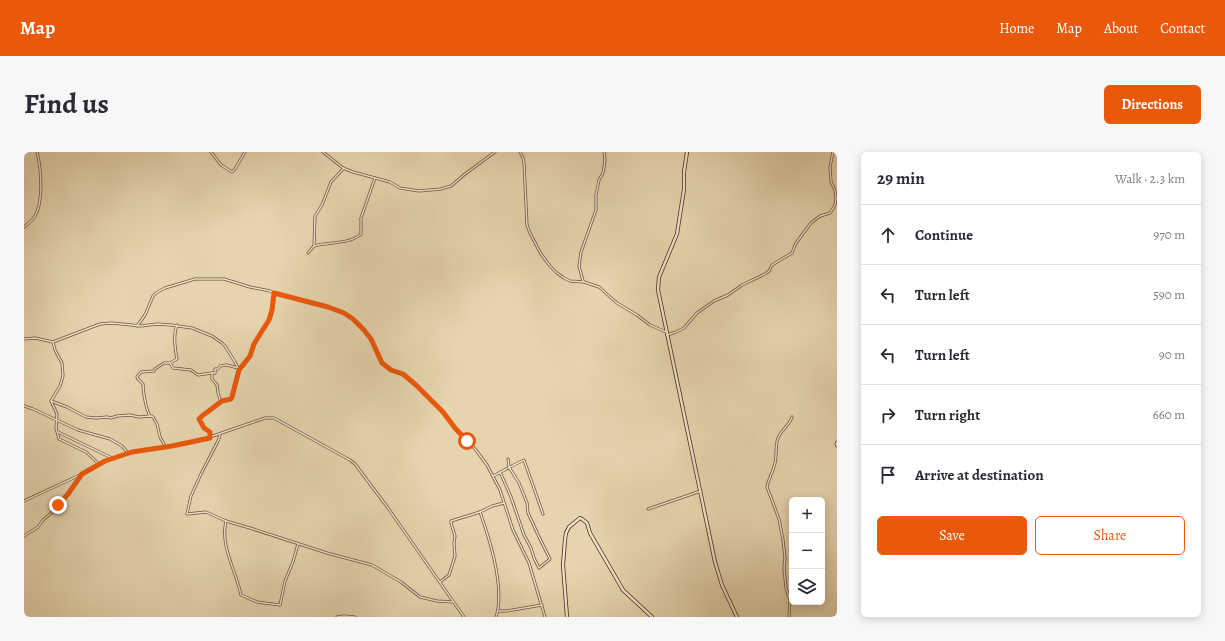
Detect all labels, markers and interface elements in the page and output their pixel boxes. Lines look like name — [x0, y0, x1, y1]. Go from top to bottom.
text: Map — [20, 15, 55, 41]
text: Home — [999, 19, 1034, 38]
text: Map — [1056, 19, 1082, 38]
text: About — [1104, 19, 1138, 38]
text: Contact — [1160, 19, 1205, 38]
text: Find us — [24, 85, 109, 123]
button: Directions — [1104, 85, 1201, 124]
text: 29 min — [877, 167, 925, 190]
text: Walk · 2.3 km — [1115, 170, 1185, 187]
icon: ahead — [877, 224, 899, 246]
text: Continue — [915, 225, 973, 245]
text: 970 m — [1153, 226, 1185, 243]
icon: left — [877, 284, 899, 306]
text: Turn left — [915, 285, 970, 305]
text: 590 m — [1153, 286, 1185, 303]
icon: left — [877, 344, 899, 366]
text: Turn left — [915, 345, 970, 365]
text: 90 m — [1159, 346, 1185, 363]
icon: right — [877, 404, 899, 426]
text: Turn right — [915, 405, 980, 425]
text: 660 m — [1153, 406, 1185, 423]
route start — [458, 432, 476, 450]
icon: arrive — [877, 464, 899, 486]
text: Arrive at destination — [915, 465, 1044, 485]
route end — [49, 496, 67, 514]
map controls — [789, 497, 825, 605]
button: + — [789, 497, 825, 533]
button: Save — [877, 516, 1027, 555]
button: Share — [1035, 516, 1185, 555]
button: − — [789, 533, 825, 569]
button: layers — [789, 569, 825, 605]

